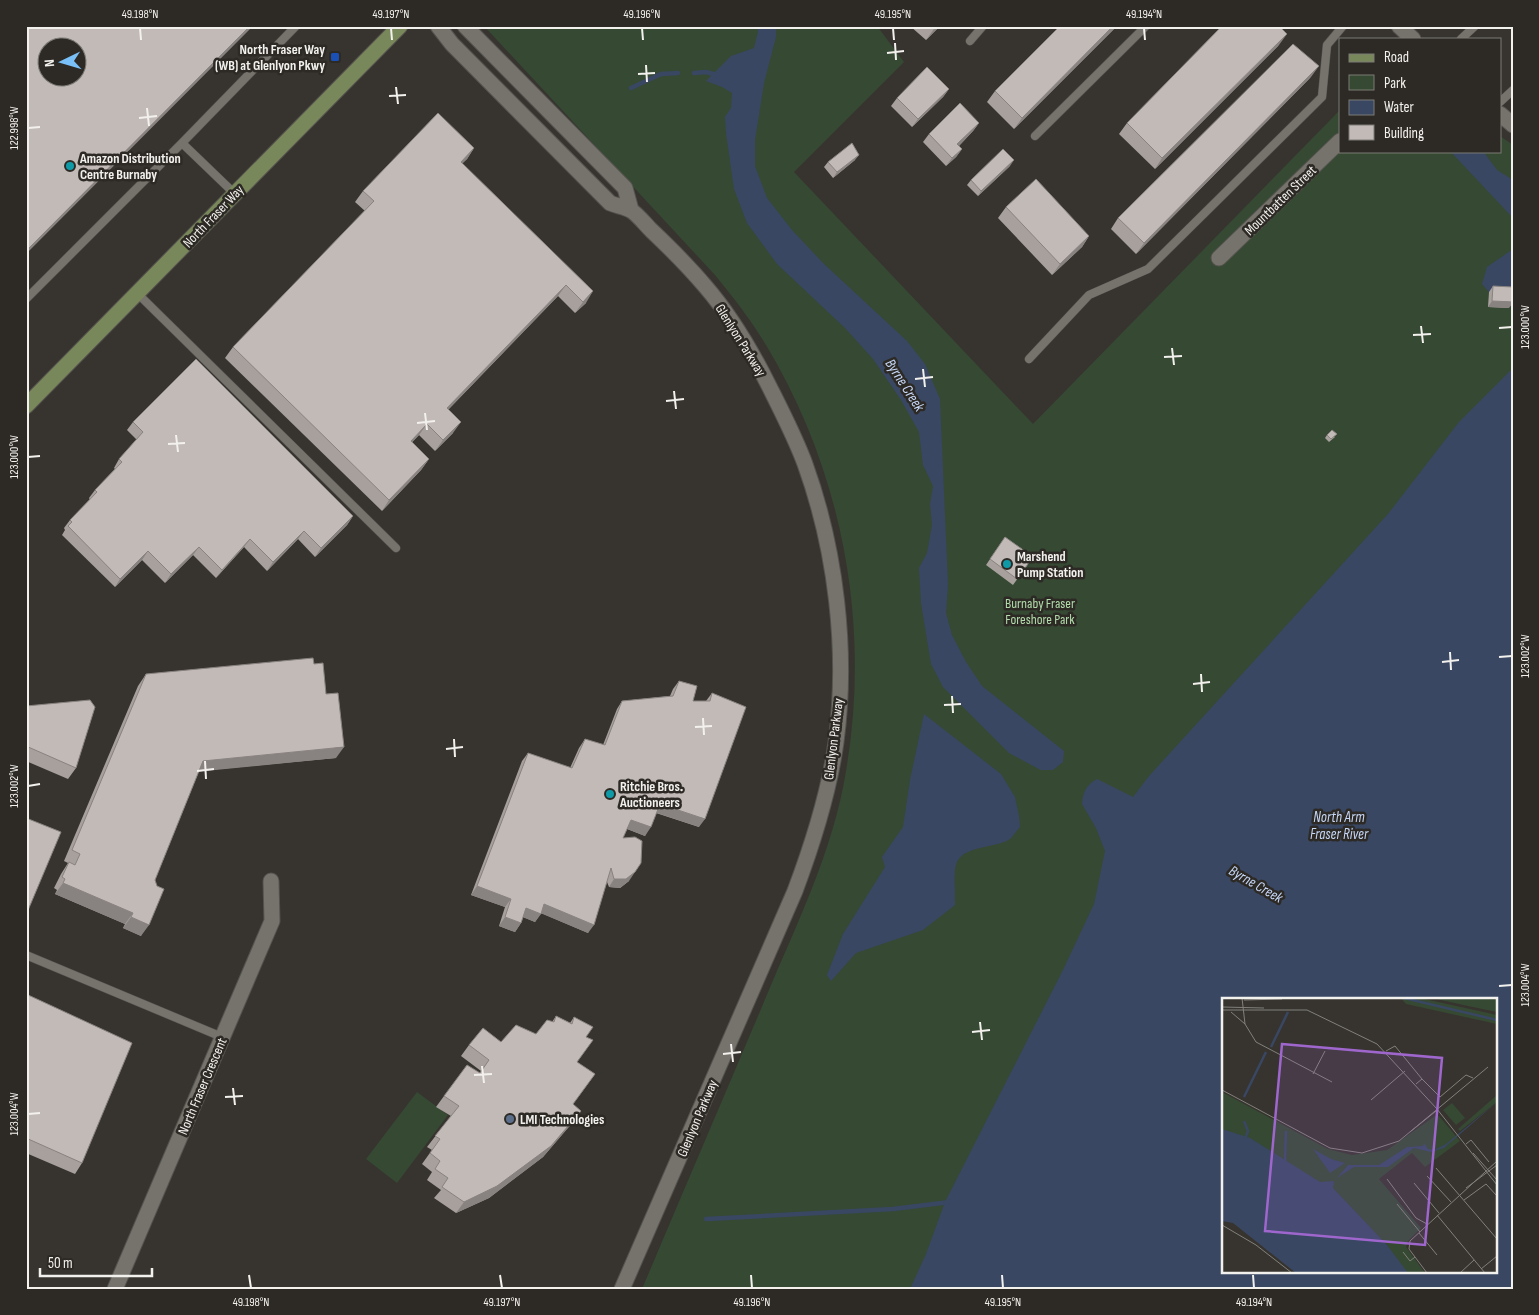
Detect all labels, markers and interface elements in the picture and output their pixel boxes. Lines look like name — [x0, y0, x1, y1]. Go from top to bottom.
text: 49.198°N — [122, 7, 158, 22]
text: 49.197°N — [373, 7, 409, 22]
text: 49.196°N — [624, 7, 660, 22]
text: 49.195°N — [875, 7, 911, 22]
text: 49.194°N — [1126, 7, 1162, 22]
north arrow — [38, 38, 88, 88]
legend — [1339, 38, 1502, 152]
place label: North Fraser Way (WB) at Glenlyon Pkwy — [215, 41, 325, 74]
text: Road — [1384, 48, 1409, 67]
marker: North Fraser Way (WB) at Glenlyon Pkwy — [329, 51, 341, 63]
text: N — [41, 59, 58, 68]
text: Park — [1384, 74, 1406, 93]
text: Water — [1384, 98, 1415, 117]
text: 122.998°W — [7, 106, 22, 150]
text: Building — [1384, 124, 1424, 143]
place label: Amazon Distribution Centre Burnaby — [79, 150, 181, 183]
marker: Amazon Distribution Centre Burnaby — [64, 160, 76, 172]
street label: Mountbatten Street — [1241, 162, 1320, 239]
street label: North Fraser Way — [179, 181, 248, 251]
street label: Glenlyon Parkway — [712, 301, 770, 380]
text: 123.000°W — [1518, 305, 1533, 349]
water label: Byrne Creek — [880, 355, 929, 416]
text: 123.000°W — [7, 435, 22, 479]
place label: Marshend Pump Station — [1017, 548, 1083, 581]
marker: Marshend Pump Station — [1001, 558, 1013, 570]
park label: Burnaby Fraser Foreshore Park — [1005, 595, 1075, 628]
text: 123.002°W — [1518, 634, 1533, 678]
street label: Glenlyon Parkway — [820, 697, 847, 781]
text: 123.002°W — [7, 764, 22, 808]
place label: Ritchie Bros. Auctioneers — [619, 778, 683, 811]
marker: Ritchie Bros. Auctioneers — [604, 788, 616, 800]
water label: North Arm Fraser River — [1310, 808, 1369, 844]
water label: Byrne Creek — [1225, 861, 1286, 908]
text: 123.004°W — [1518, 963, 1533, 1006]
inset map — [1222, 998, 1496, 1272]
street label: North Fraser Crescent — [174, 1035, 231, 1137]
street label: Glenlyon Parkway — [674, 1077, 722, 1159]
text: 123.004°W — [7, 1092, 22, 1135]
place label: LMI Technologies — [520, 1111, 604, 1128]
marker: LMI Technologies — [504, 1113, 516, 1125]
scale bar — [40, 1245, 152, 1277]
text: 50 m — [48, 1254, 73, 1273]
text: 49.198°N — [233, 1295, 269, 1310]
text: 49.197°N — [484, 1295, 520, 1310]
text: 49.196°N — [734, 1295, 770, 1310]
text: 49.195°N — [985, 1295, 1021, 1310]
text: 49.194°N — [1236, 1295, 1272, 1310]

